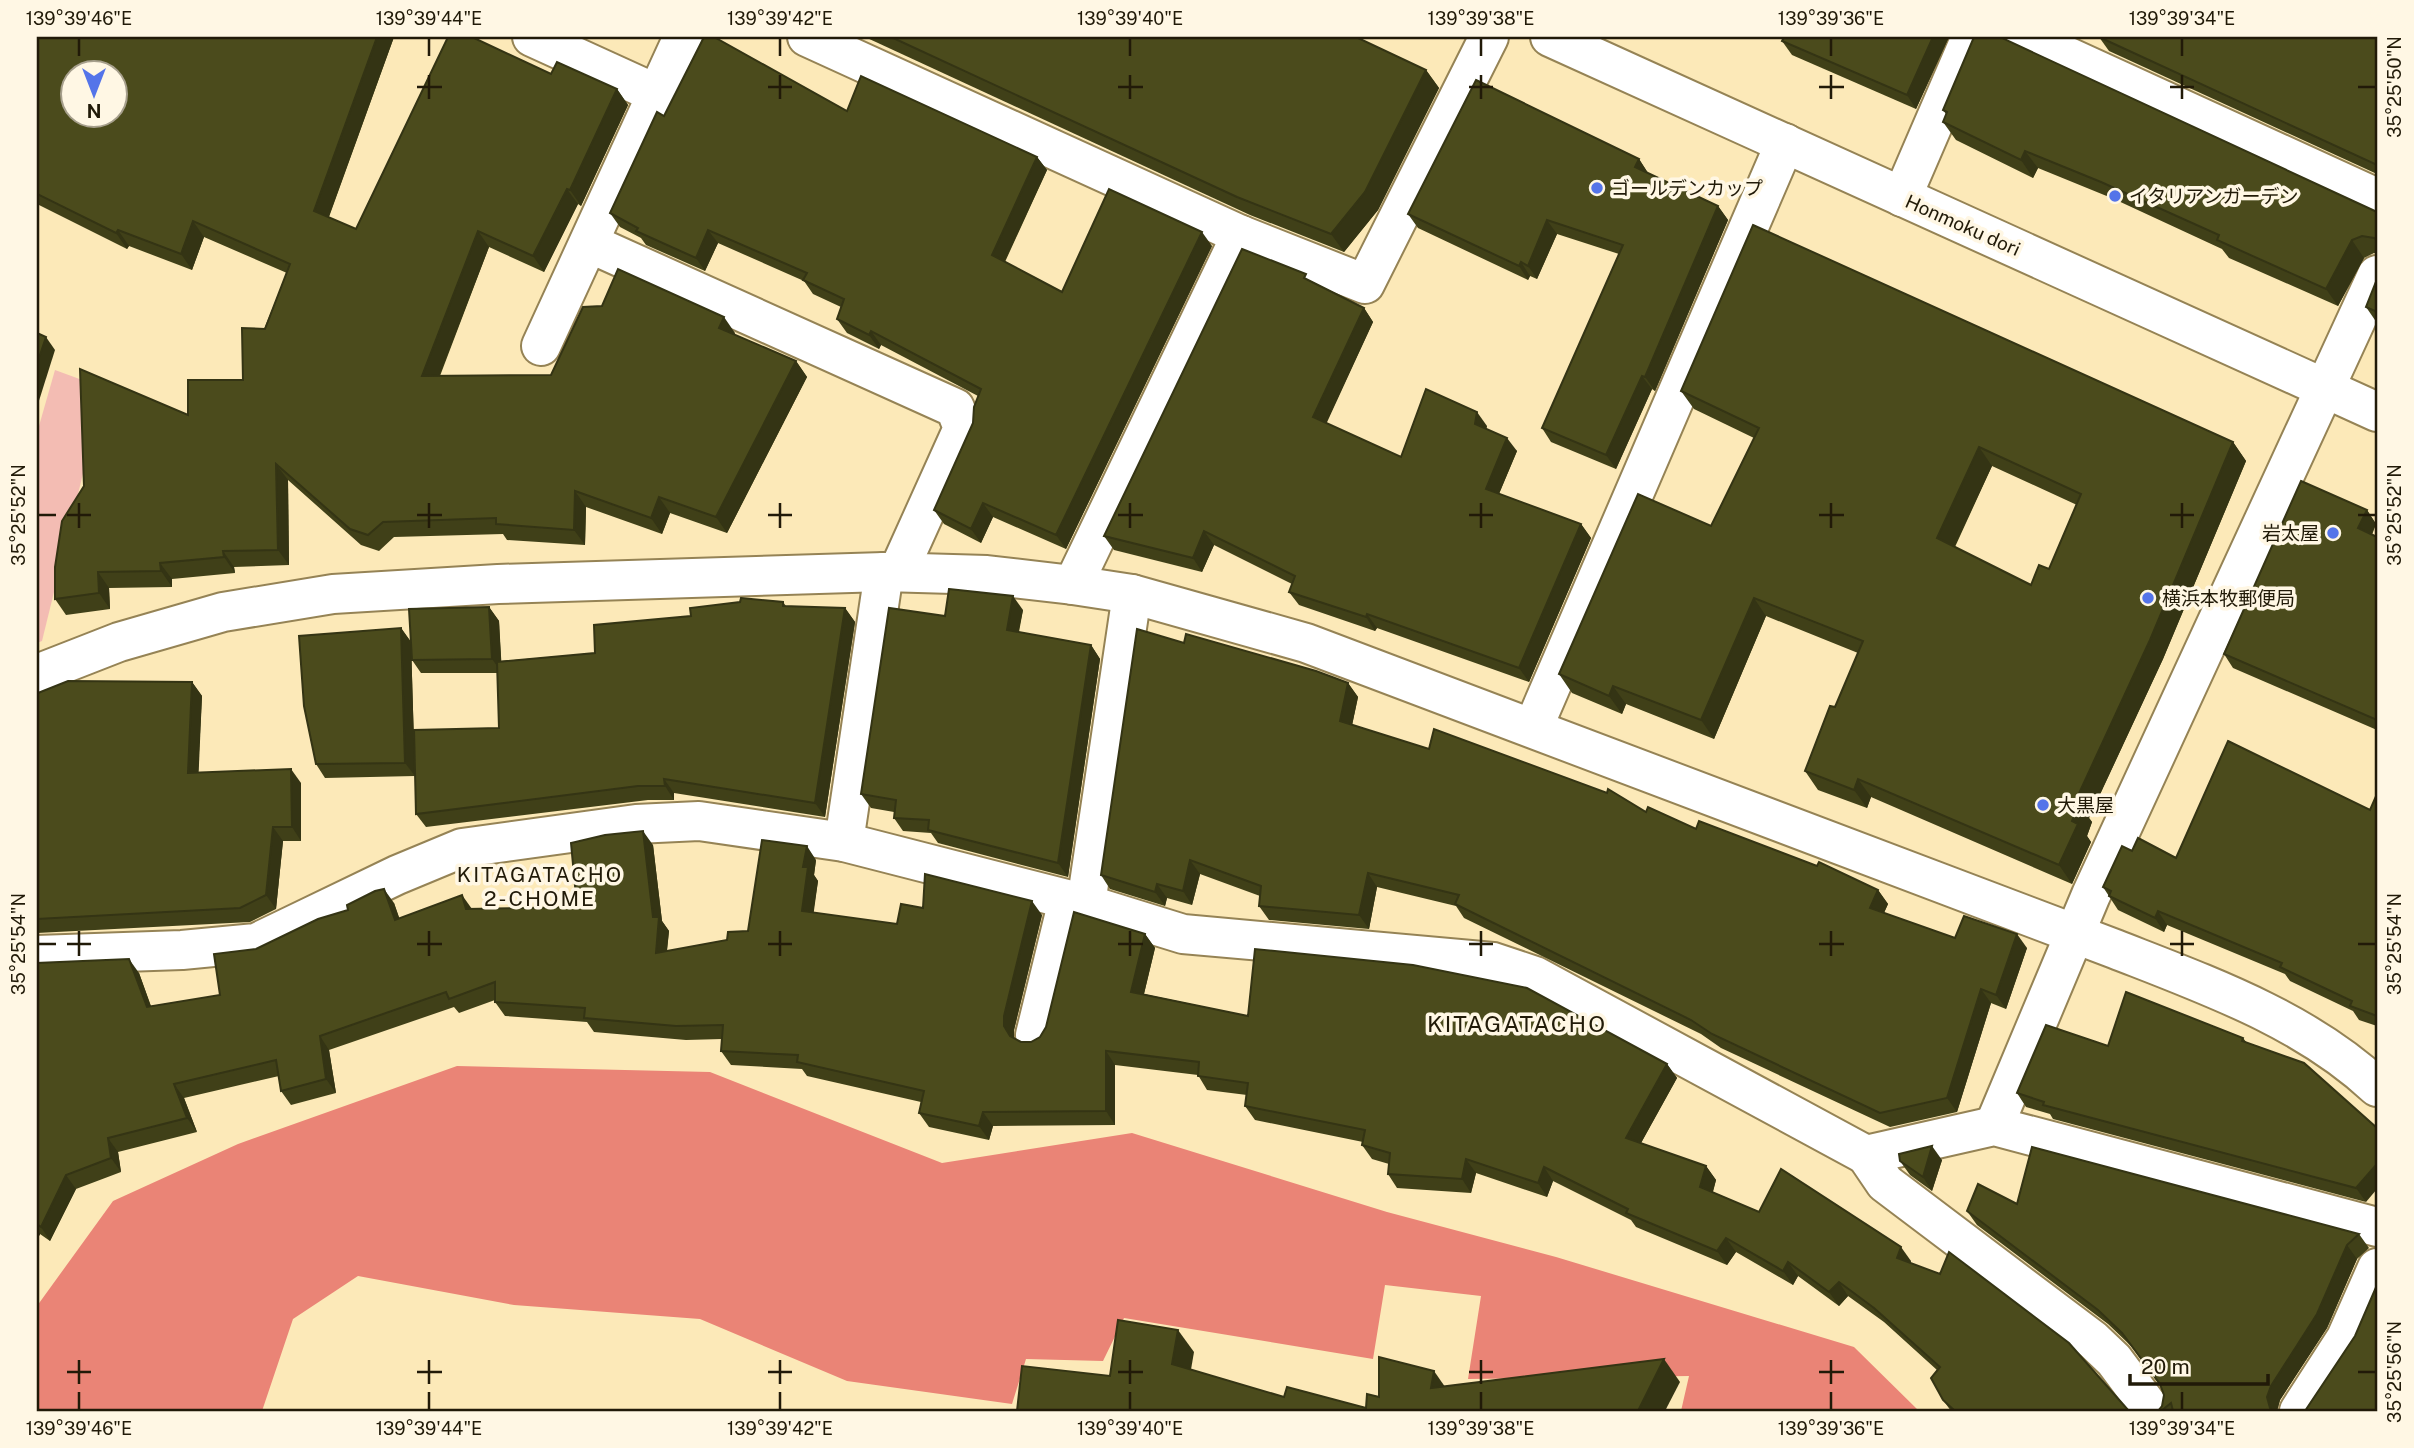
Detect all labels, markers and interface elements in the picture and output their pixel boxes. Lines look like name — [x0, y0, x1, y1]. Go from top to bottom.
text: 139°39'46"E — [26, 8, 132, 29]
text: 139°39'44"E — [376, 8, 482, 29]
text: 139°39'42"E — [727, 8, 833, 29]
text: 139°39'40"E — [1077, 8, 1183, 29]
text: 139°39'38"E — [1428, 8, 1534, 29]
text: 139°39'36"E — [1778, 8, 1884, 29]
text: 139°39'34"E — [2129, 8, 2235, 29]
text: 35°25'50"N — [2384, 36, 2405, 138]
north arrow — [60, 60, 130, 130]
text: N — [87, 100, 101, 122]
place label: ゴールデンカップ — [1611, 177, 1763, 199]
marker: ゴールデンカップ — [1589, 180, 1605, 196]
place label: イタリアンガーデン — [2129, 185, 2298, 207]
marker: イタリアンガーデン — [2107, 188, 2123, 204]
street label: Honmoku dori — [1902, 190, 2024, 260]
text: 35°25'52"N — [8, 464, 29, 566]
text: 35°25'52"N — [2384, 464, 2405, 566]
place label: 岩太屋 — [2262, 522, 2319, 544]
marker: 岩太屋 — [2325, 525, 2341, 541]
place label: 横浜本牧郵便局 — [2162, 587, 2295, 609]
marker: 横浜本牧郵便局 — [2140, 590, 2156, 606]
place label: 大黒屋 — [2057, 794, 2114, 816]
marker: 大黒屋 — [2035, 797, 2051, 813]
district label: KITAGATACHO 2-CHOME — [457, 862, 623, 911]
text: 35°25'54"N — [8, 893, 29, 995]
text: 35°25'54"N — [2384, 893, 2405, 995]
district label: KITAGATACHO — [1427, 1010, 1607, 1037]
text: 35°25'56"N — [2384, 1321, 2405, 1423]
scale bar — [2130, 1343, 2269, 1387]
text: 20 m — [2141, 1354, 2190, 1379]
text: 139°39'46"E — [26, 1418, 132, 1439]
text: 139°39'44"E — [376, 1418, 482, 1439]
text: 139°39'42"E — [727, 1418, 833, 1439]
text: 139°39'40"E — [1077, 1418, 1183, 1439]
text: 139°39'38"E — [1428, 1418, 1534, 1439]
text: 139°39'36"E — [1778, 1418, 1884, 1439]
text: 139°39'34"E — [2129, 1418, 2235, 1439]

